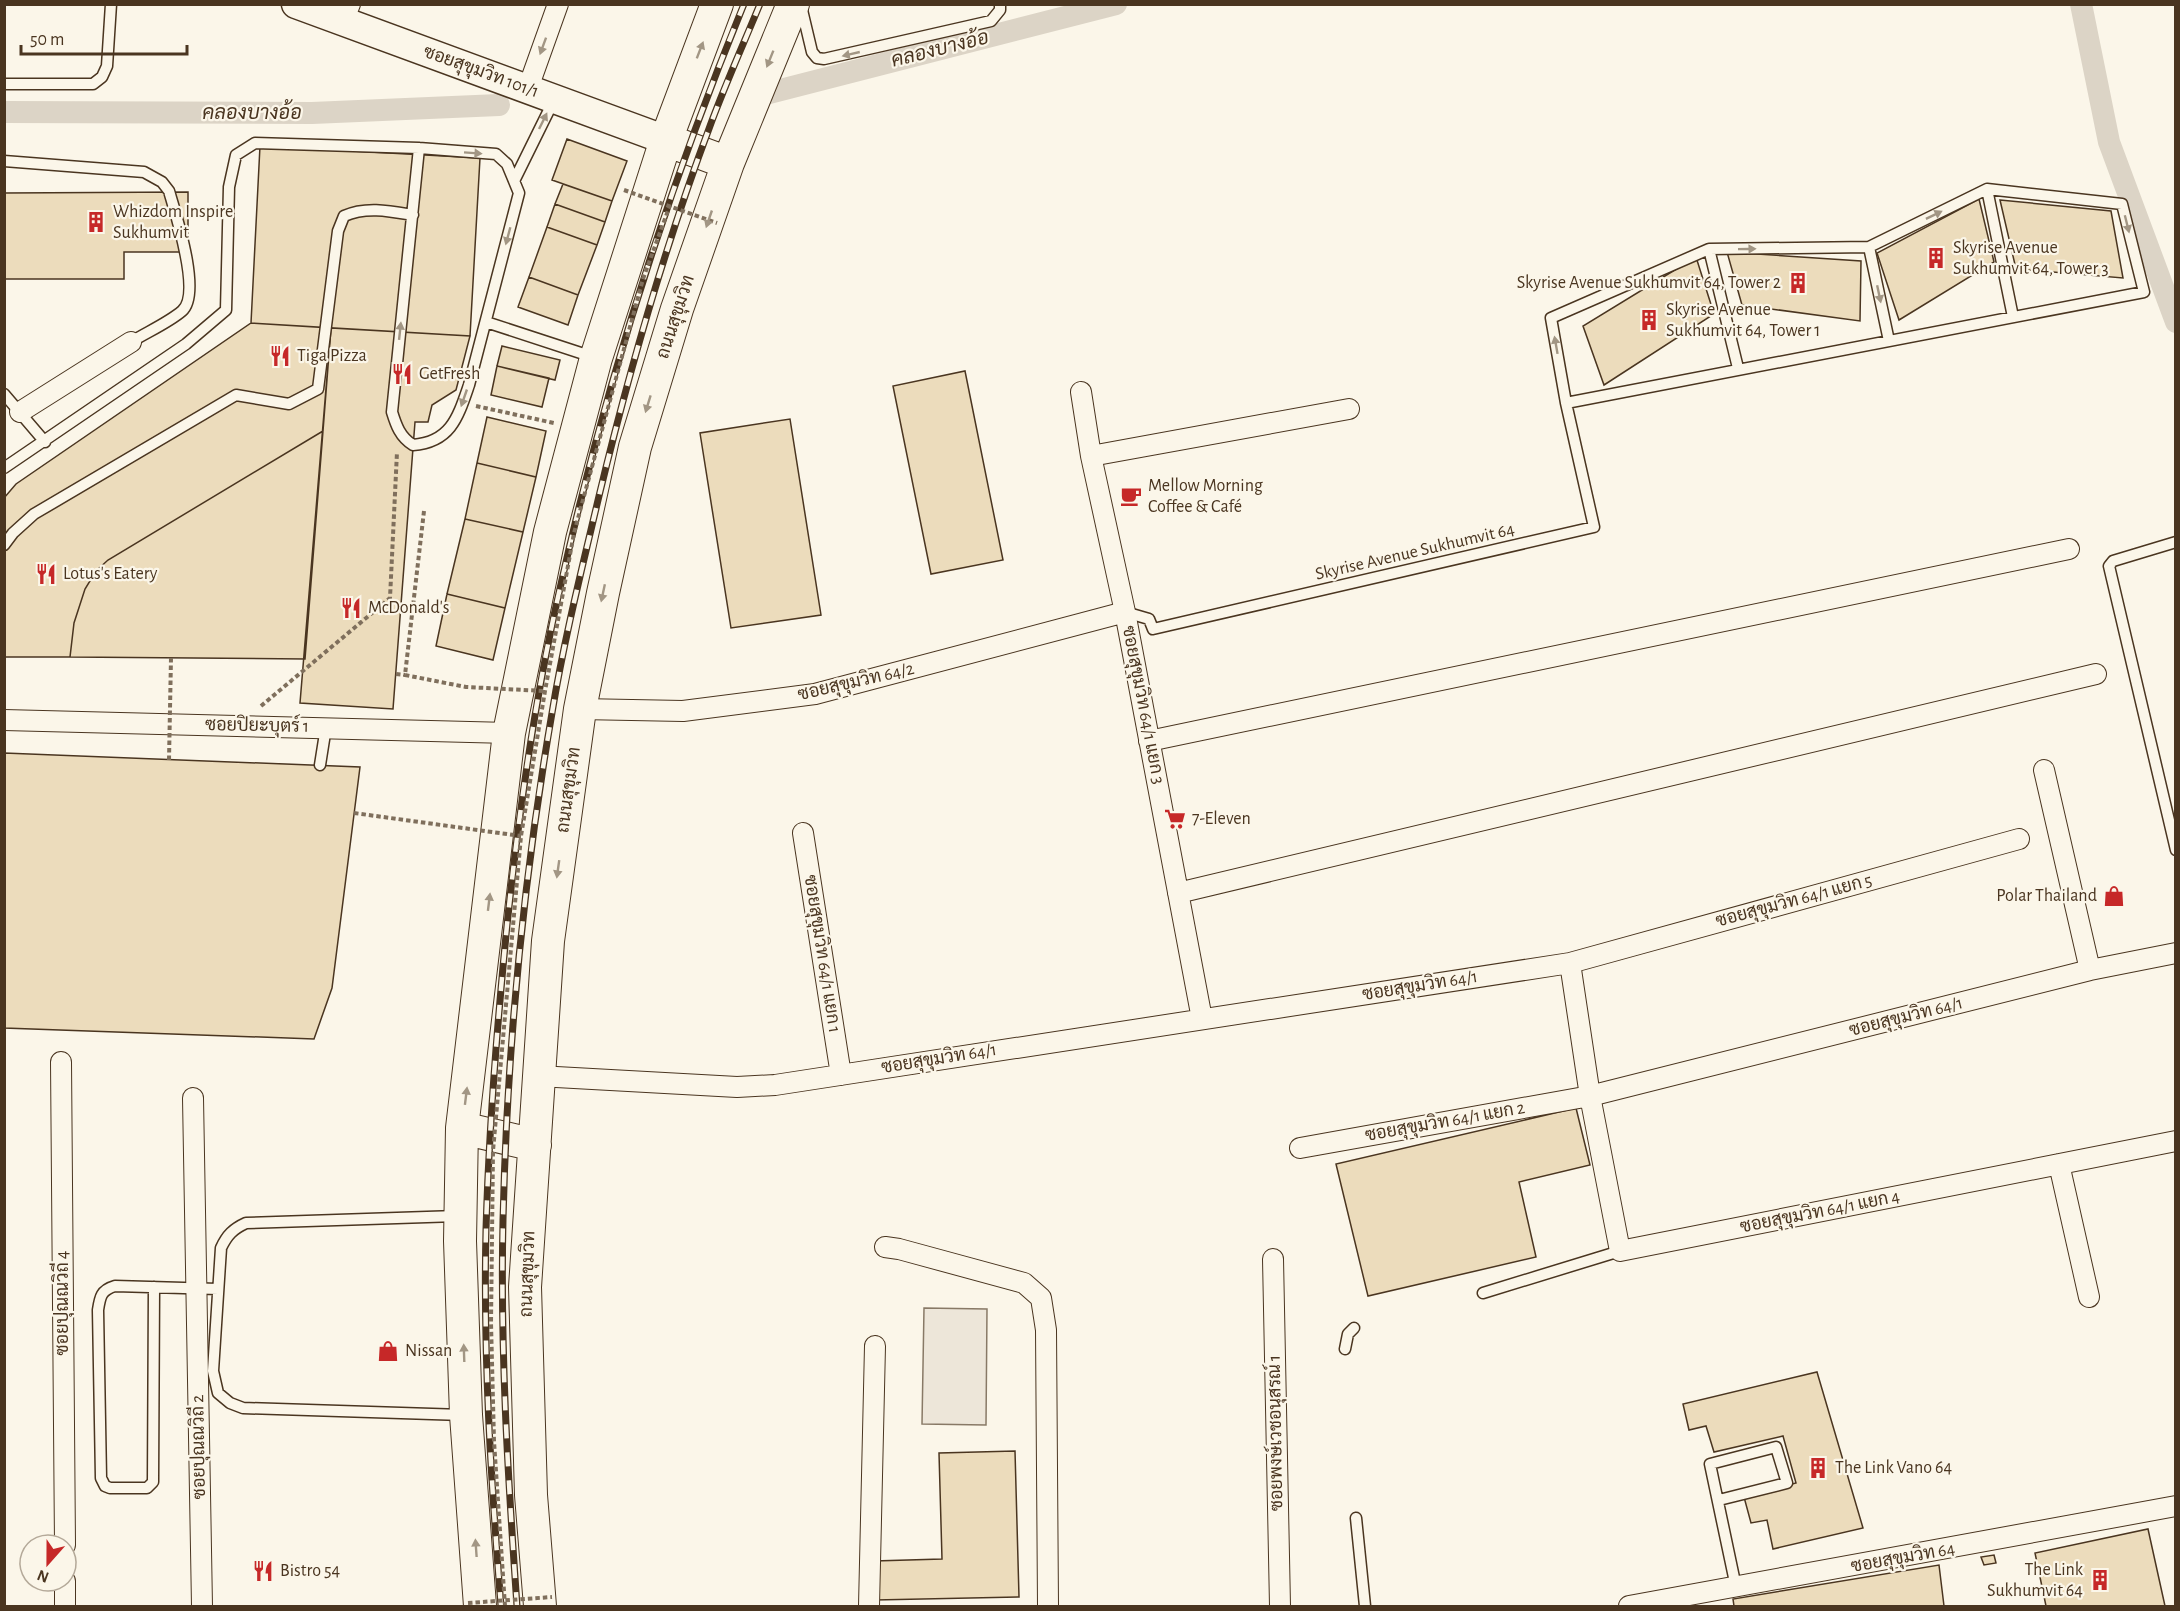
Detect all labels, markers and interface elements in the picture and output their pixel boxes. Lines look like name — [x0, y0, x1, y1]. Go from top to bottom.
scale bar — [21, 18, 188, 56]
water label: คลองบางอ้อ — [888, 23, 991, 71]
text: 50 m — [30, 31, 64, 49]
one-way arrow — [538, 38, 548, 56]
street label: ซอยสุขุมวิท 101/1 — [420, 40, 542, 103]
one-way arrow — [695, 40, 705, 58]
one-way arrow — [842, 49, 860, 59]
one-way arrow — [765, 50, 775, 68]
water label: คลองบางอ้อ — [202, 99, 302, 123]
one-way arrow — [539, 112, 548, 129]
one-way arrow — [464, 148, 483, 157]
place label: Whizdom Inspire Sukhumvit — [113, 203, 233, 242]
building icon: Whizdom Inspire Sukhumvit — [84, 210, 108, 234]
one-way arrow — [703, 210, 713, 228]
one-way arrow — [1926, 211, 1943, 220]
one-way arrow — [2123, 215, 2133, 233]
one-way arrow — [503, 227, 513, 245]
place label: Skyrise Avenue Sukhumvit 64, Tower 3 — [1953, 239, 2109, 278]
one-way arrow — [1737, 244, 1756, 254]
building icon: Skyrise Avenue Sukhumvit 64, Tower 3 — [1924, 246, 1948, 270]
building icon: Skyrise Avenue Sukhumvit 64, Tower 2 — [1786, 271, 1810, 295]
street label: ถนนสุขุมวิท — [651, 272, 700, 362]
place label: Skyrise Avenue Sukhumvit 64, Tower 2 — [1517, 274, 1781, 292]
one-way arrow — [1874, 285, 1884, 303]
place label: Skyrise Avenue Sukhumvit 64, Tower 1 — [1666, 301, 1821, 340]
building icon: Skyrise Avenue Sukhumvit 64, Tower 1 — [1637, 308, 1661, 332]
one-way arrow — [395, 322, 405, 341]
one-way arrow — [1551, 335, 1560, 354]
restaurant icon: Tiga Pizza — [268, 344, 292, 368]
place label: Tiga Pizza — [297, 347, 367, 365]
restaurant icon: GetFresh — [390, 362, 414, 386]
place label: GetFresh — [419, 365, 480, 383]
one-way arrow — [459, 389, 469, 407]
one-way arrow — [643, 395, 652, 413]
place label: Mellow Morning Coffee & Café — [1148, 477, 1263, 516]
cafe icon: Mellow Morning Coffee & Café — [1119, 484, 1143, 508]
street label: Skyrise Avenue Sukhumvit 64 — [1314, 520, 1517, 584]
restaurant icon: Lotus's Eatery — [34, 562, 58, 586]
place label: Lotus's Eatery — [63, 565, 158, 583]
one-way arrow — [598, 584, 607, 603]
restaurant icon: McDonald's — [339, 596, 363, 620]
place label: McDonald's — [368, 599, 450, 617]
street label: ซอยสุขุมวิท 64/1 แยก 3 — [1117, 624, 1170, 786]
street label: ซอยสุขุมวิท 64/2 — [796, 657, 916, 706]
street label: ซอยปิยะบุตร์ 1 — [205, 711, 309, 738]
street label: ถนนสุขุมวิท — [551, 745, 586, 834]
supermarket icon: 7-Eleven — [1163, 807, 1187, 831]
place label: 7-Eleven — [1192, 810, 1251, 828]
one-way arrow — [554, 859, 563, 878]
street label: ซอยสุขุมวิท 64/1 แยก 5 — [1713, 869, 1875, 932]
street label: ซอยสุขุมวิท 64/1 แยก 1 — [799, 873, 846, 1035]
shop icon: Polar Thailand — [2102, 884, 2126, 908]
place label: Polar Thailand — [1996, 887, 2097, 905]
one-way arrow — [484, 893, 494, 912]
street label: ซอยสุขุมวิท 64/1 — [1361, 965, 1479, 1006]
street label: ซอยสุขุมวิท 64/1 — [1847, 991, 1965, 1042]
street label: ซอยสุขุมวิท 64/1 — [880, 1038, 998, 1079]
one-way arrow — [461, 1086, 471, 1105]
street label: ซอยสุขุมวิท 64/1 แยก 2 — [1363, 1096, 1527, 1147]
street label: ซอยสุขุมวิท 64/1 แยก 4 — [1738, 1185, 1902, 1238]
street label: ถนนสุขุมวิท — [514, 1230, 541, 1318]
street label: ซอยปุณณวิถี 4 — [49, 1250, 74, 1355]
shop icon: Nissan — [376, 1339, 400, 1363]
place label: Nissan — [405, 1342, 452, 1360]
one-way arrow — [460, 1344, 469, 1363]
street label: ซอยพงษ์เวชอนุสรณ์ 1 — [1261, 1355, 1288, 1511]
street label: ซอยปุณณวิถี 2 — [184, 1395, 211, 1499]
building icon: The Link Vano 64 — [1806, 1456, 1830, 1480]
place label: The Link Vano 64 — [1835, 1459, 1952, 1477]
north arrow — [18, 1533, 78, 1593]
street label: ซอยสุขุมวิท 64 — [1849, 1537, 1957, 1578]
one-way arrow — [471, 1539, 480, 1558]
restaurant icon: Bistro 54 — [251, 1559, 275, 1583]
place label: The Link Sukhumvit 64 — [1987, 1561, 2084, 1600]
place label: Bistro 54 — [280, 1562, 341, 1580]
text: N — [35, 1567, 51, 1586]
building icon: The Link Sukhumvit 64 — [2088, 1568, 2112, 1592]

